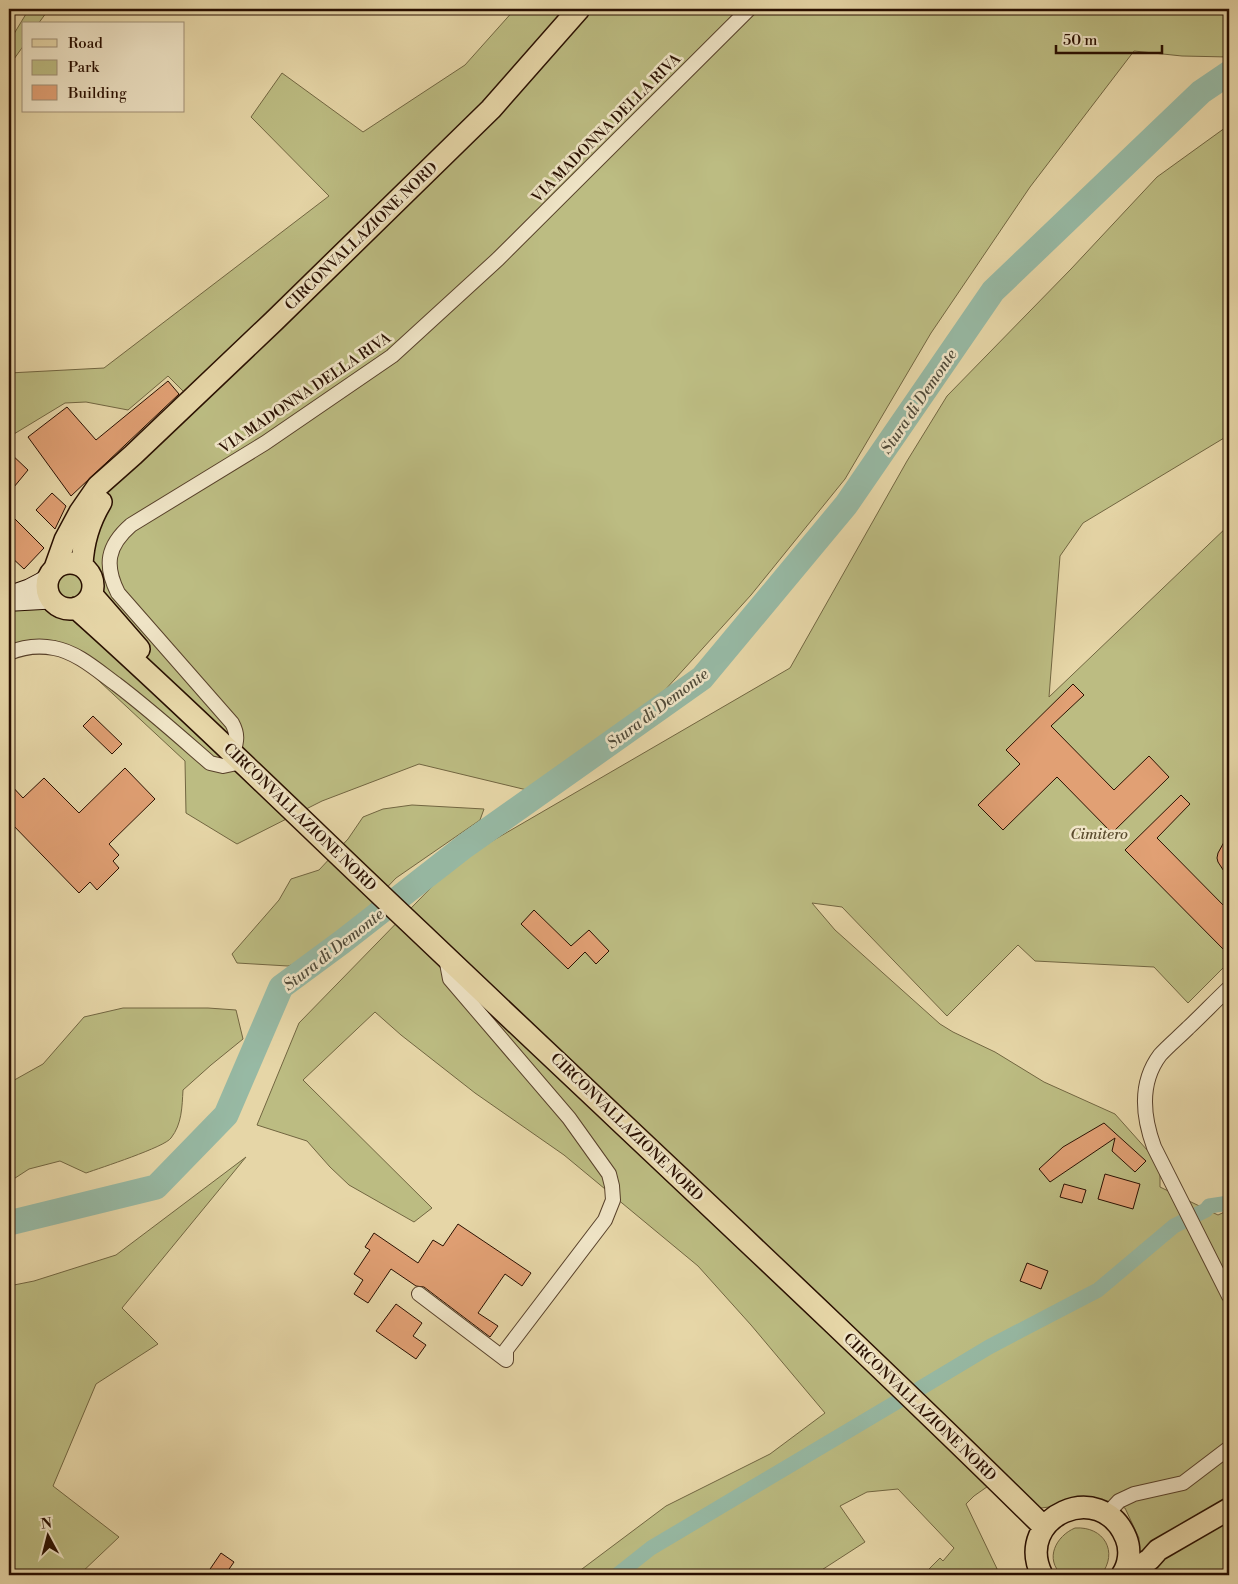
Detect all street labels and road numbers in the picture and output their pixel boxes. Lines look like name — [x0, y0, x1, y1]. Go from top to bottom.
street label: VIA MADONNA DELLA RIVA — [527, 49, 685, 208]
street label: CIRCONVALLAZIONE NORD — [281, 158, 442, 315]
street label: VIA MADONNA DELLA RIVA — [215, 328, 395, 459]
street label: CIRCONVALLAZIONE NORD — [219, 739, 380, 896]
street label: CIRCONVALLAZIONE NORD — [546, 1049, 707, 1206]
street label: CIRCONVALLAZIONE NORD — [839, 1329, 1000, 1486]

